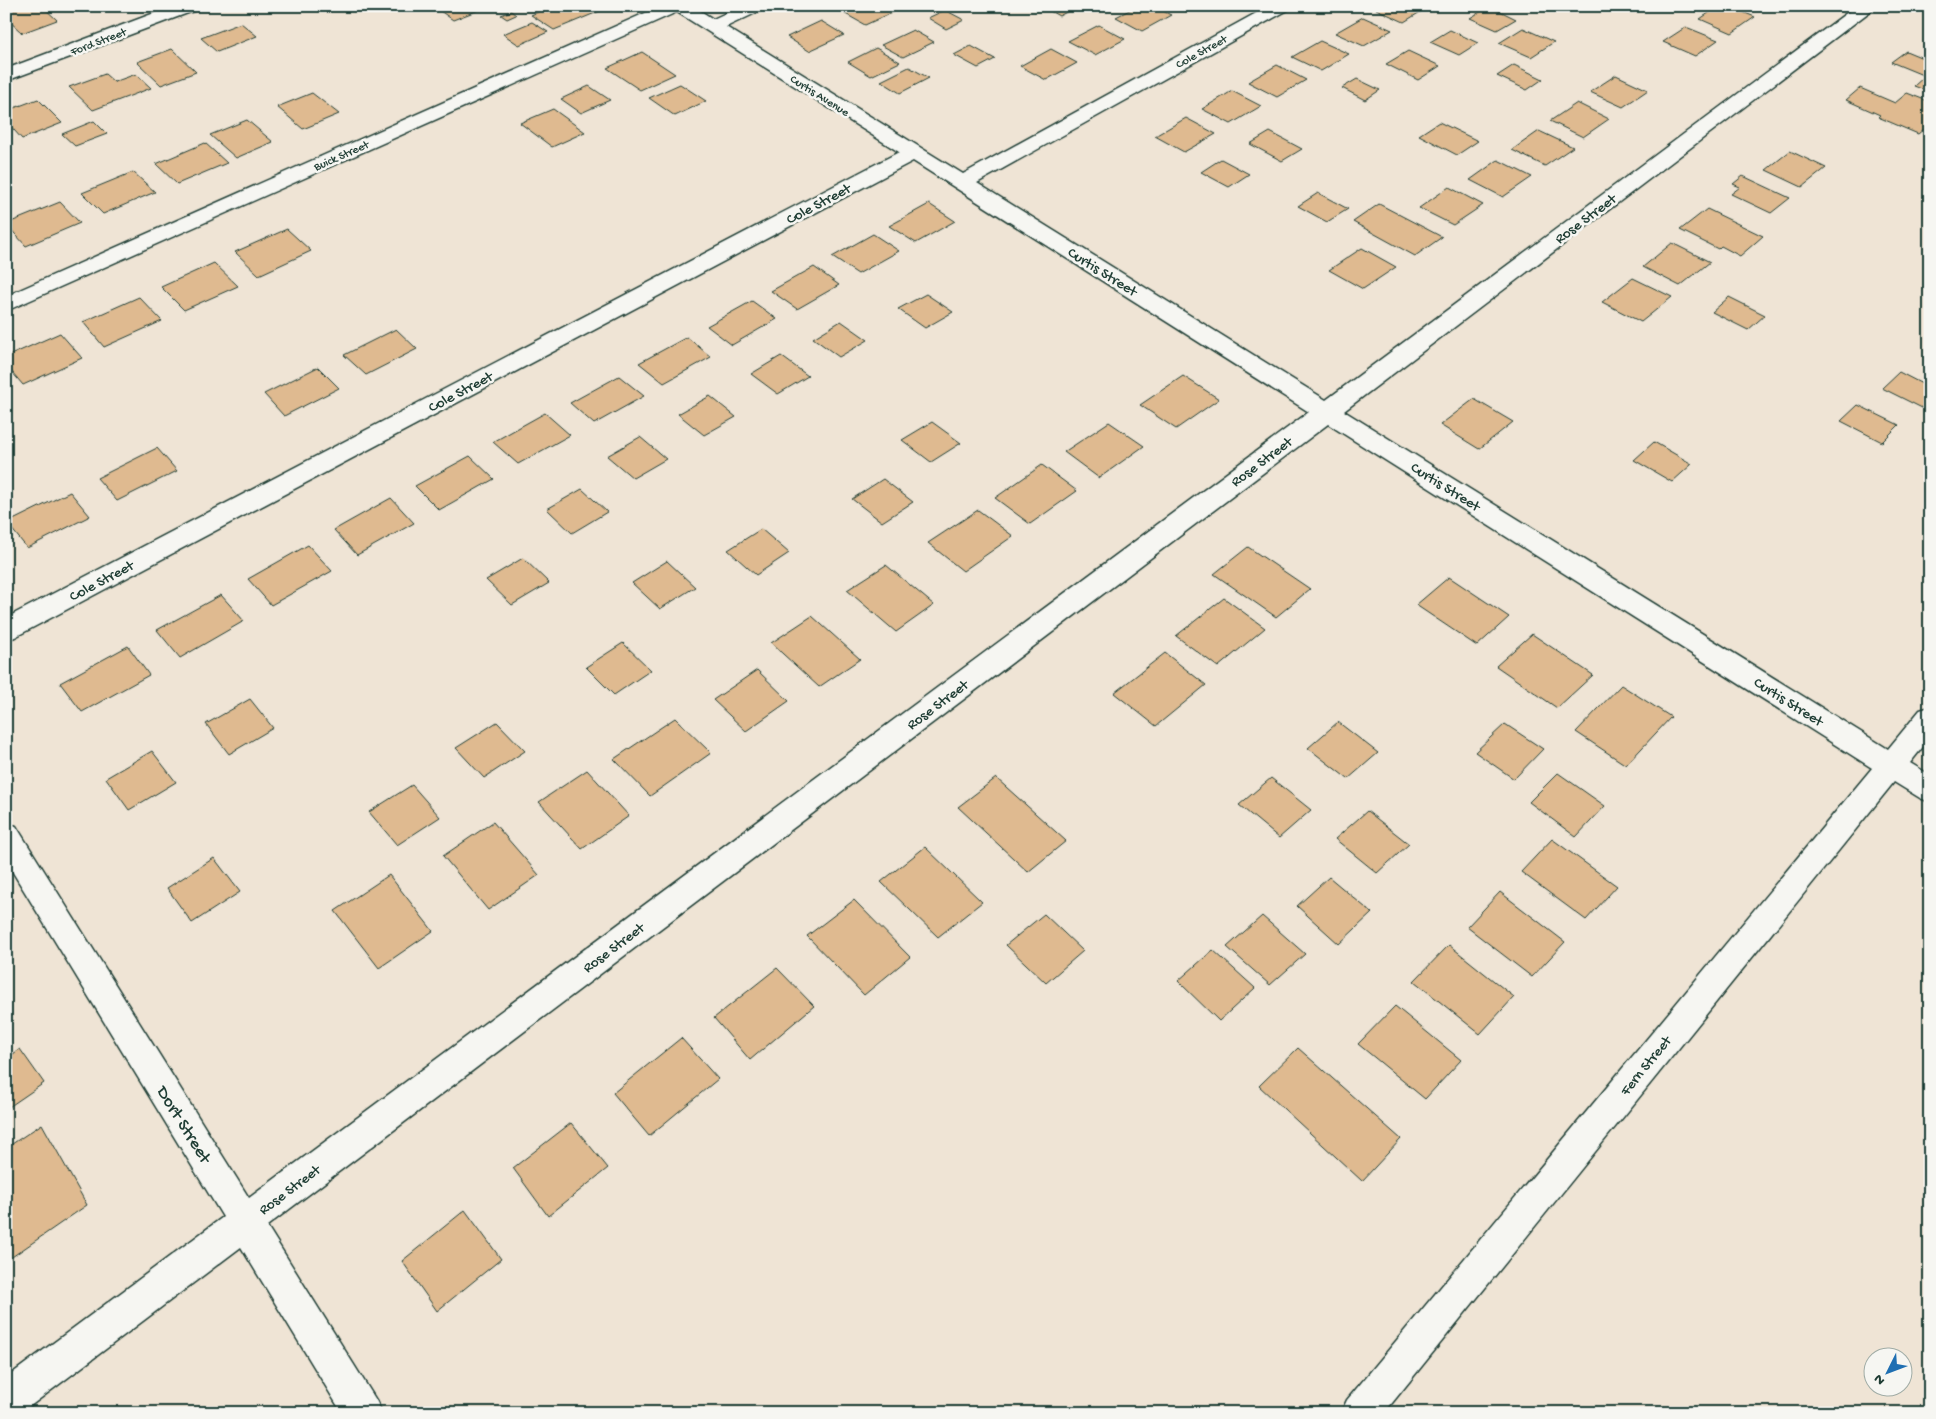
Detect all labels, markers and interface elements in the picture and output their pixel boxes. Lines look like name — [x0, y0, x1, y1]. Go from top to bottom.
street label: Ford Street — [68, 25, 130, 60]
street label: Cole Street — [1174, 32, 1231, 73]
street label: Curtis Avenue — [787, 73, 852, 121]
street label: Buick Street — [311, 138, 372, 176]
street label: Cole Street — [784, 179, 856, 229]
street label: Rose Street — [1552, 189, 1622, 249]
street label: Curtis Street — [1064, 244, 1142, 302]
street label: Cole Street — [426, 367, 498, 417]
street label: Rose Street — [1228, 432, 1298, 492]
street label: Curtis Street — [1407, 459, 1485, 517]
street label: Cole Street — [67, 556, 139, 606]
street label: Curtis Street — [1750, 674, 1828, 732]
street label: Rose Street — [904, 675, 974, 735]
street label: Rose Street — [580, 918, 650, 978]
street label: Fern Street — [1616, 1031, 1677, 1100]
street label: Dort Street — [150, 1082, 216, 1169]
street label: Rose Street — [256, 1160, 326, 1220]
north arrow — [1864, 1346, 1914, 1396]
text: N — [1871, 1370, 1890, 1388]

